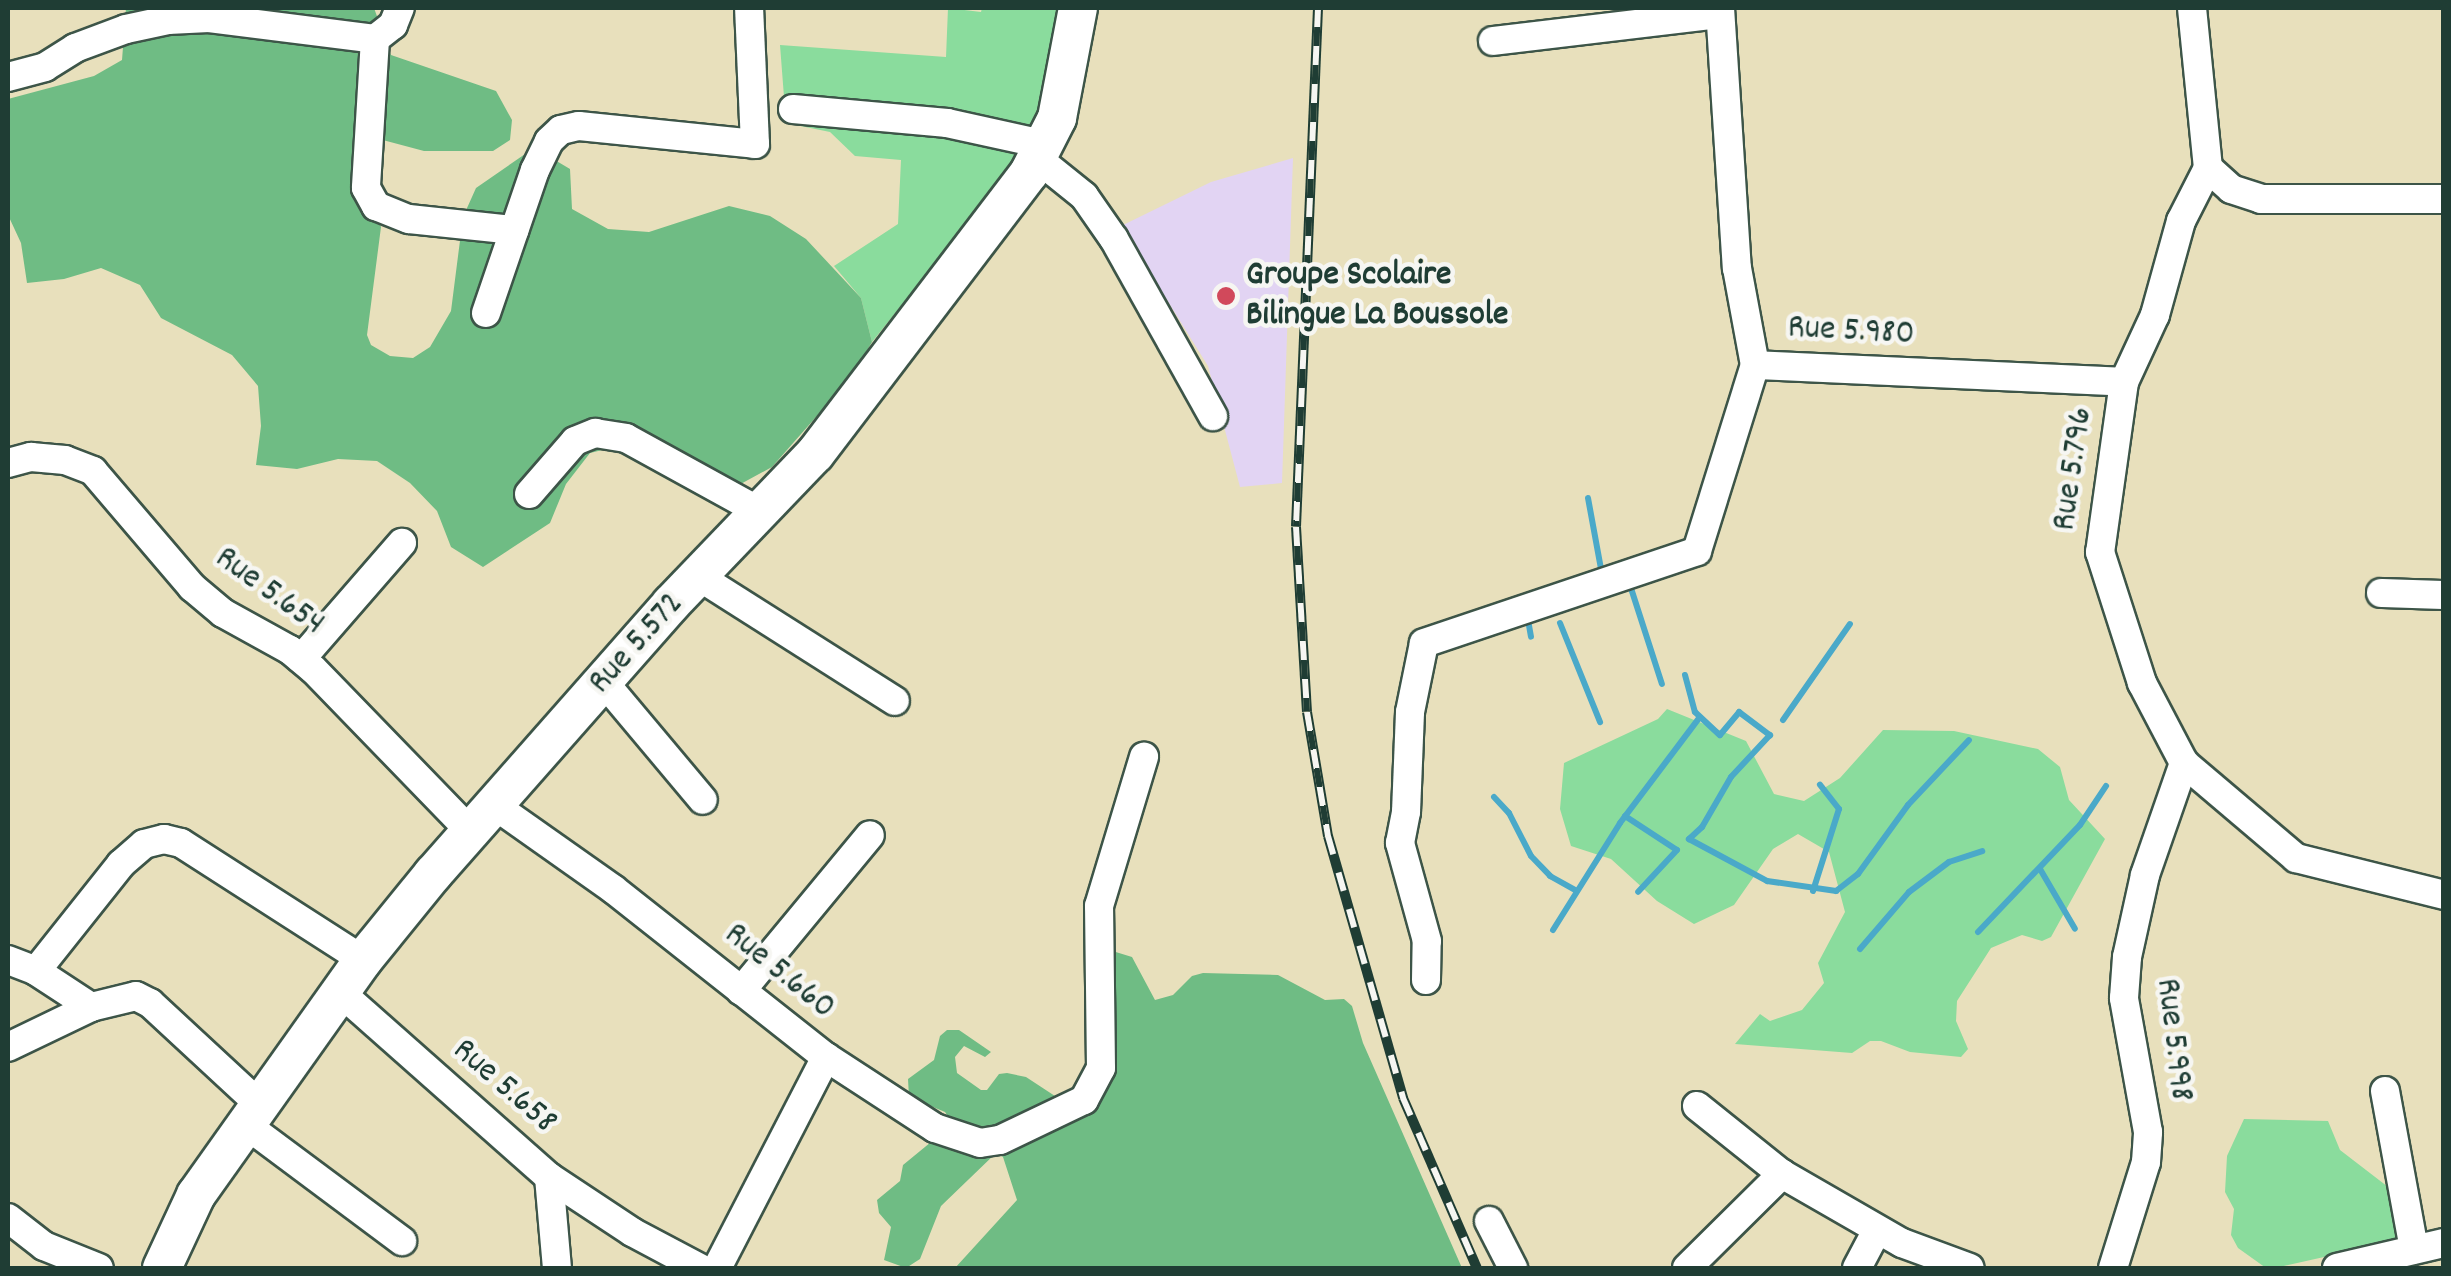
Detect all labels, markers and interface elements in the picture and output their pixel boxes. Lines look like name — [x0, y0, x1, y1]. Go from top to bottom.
place label: Groupe Scolaire Bilingue La Boussole — [1246, 255, 1508, 337]
marker: Groupe Scolaire Bilingue La Boussole — [1215, 285, 1237, 307]
street label: Rue 5.980 — [1787, 308, 1915, 356]
street label: Rue 5.796 — [2045, 405, 2103, 533]
street label: Rue 5.654 — [206, 538, 332, 646]
street label: Rue 5.572 — [580, 584, 694, 704]
street label: Rue 5.660 — [715, 914, 843, 1030]
street label: Rue 5.998 — [2145, 976, 2201, 1104]
street label: Rue 5.658 — [443, 1030, 565, 1144]

